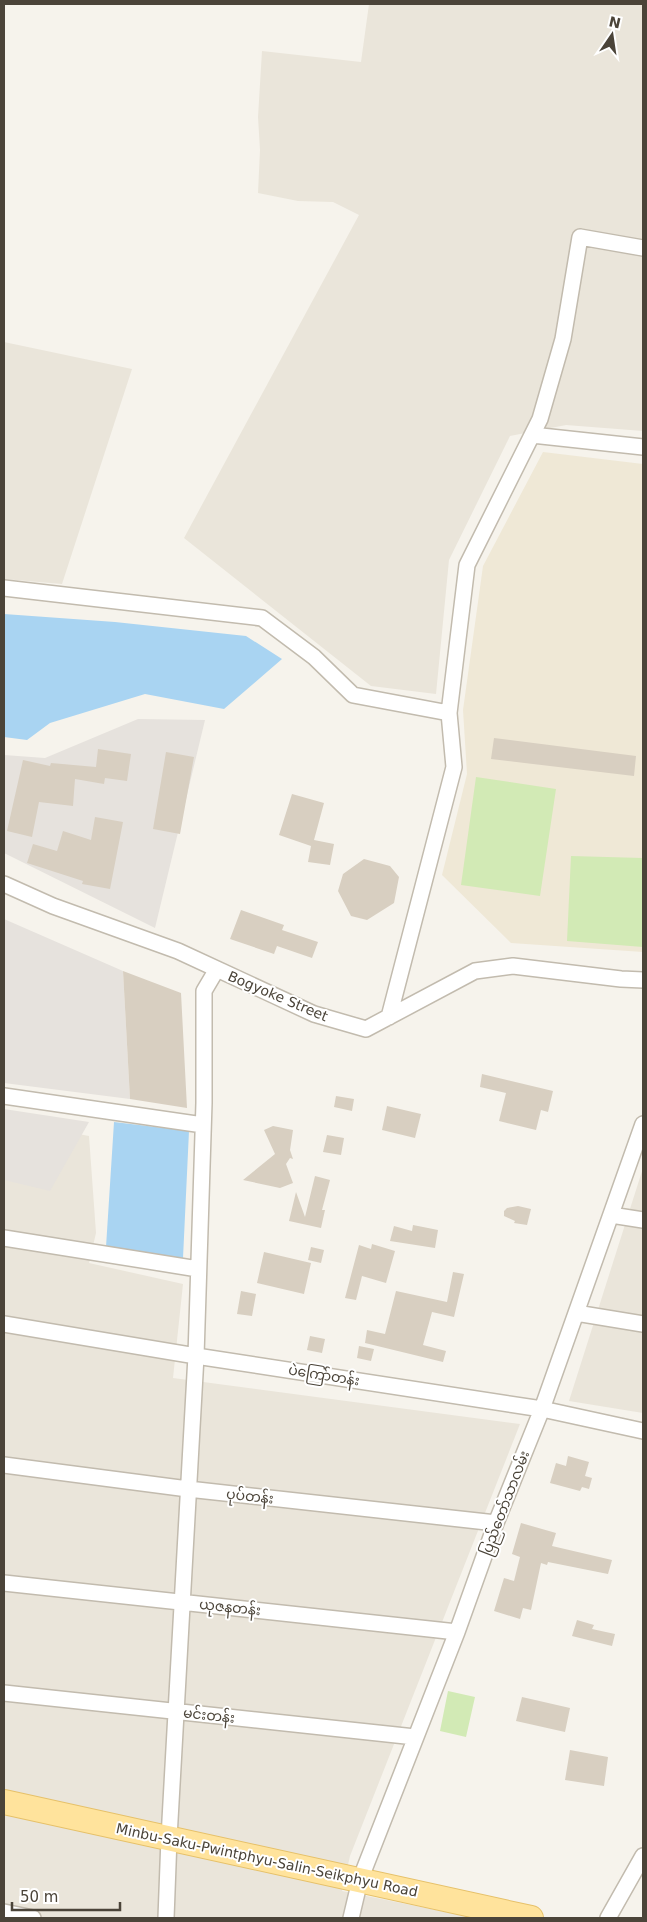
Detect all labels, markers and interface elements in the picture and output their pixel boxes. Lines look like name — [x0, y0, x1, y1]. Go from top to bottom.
north arrow — [587, 10, 637, 60]
text: N — [607, 13, 622, 31]
street label: Bogyoke Street — [226, 968, 331, 1024]
street label: ပဲကြော်တန်း — [287, 1359, 361, 1392]
street label: ပြည်တော်သာလမ်း — [476, 1448, 536, 1559]
street label: ပုပ်တန်း — [225, 1484, 275, 1510]
street label: ယုဇနတန်း — [198, 1594, 262, 1622]
street label: မင်းတန်း — [182, 1702, 236, 1730]
street label: Minbu-Saku-Pwintphyu-Salin-Seikphyu Road — [115, 1820, 419, 1900]
scale bar — [12, 1880, 120, 1912]
text: 50 m — [20, 1888, 58, 1906]

